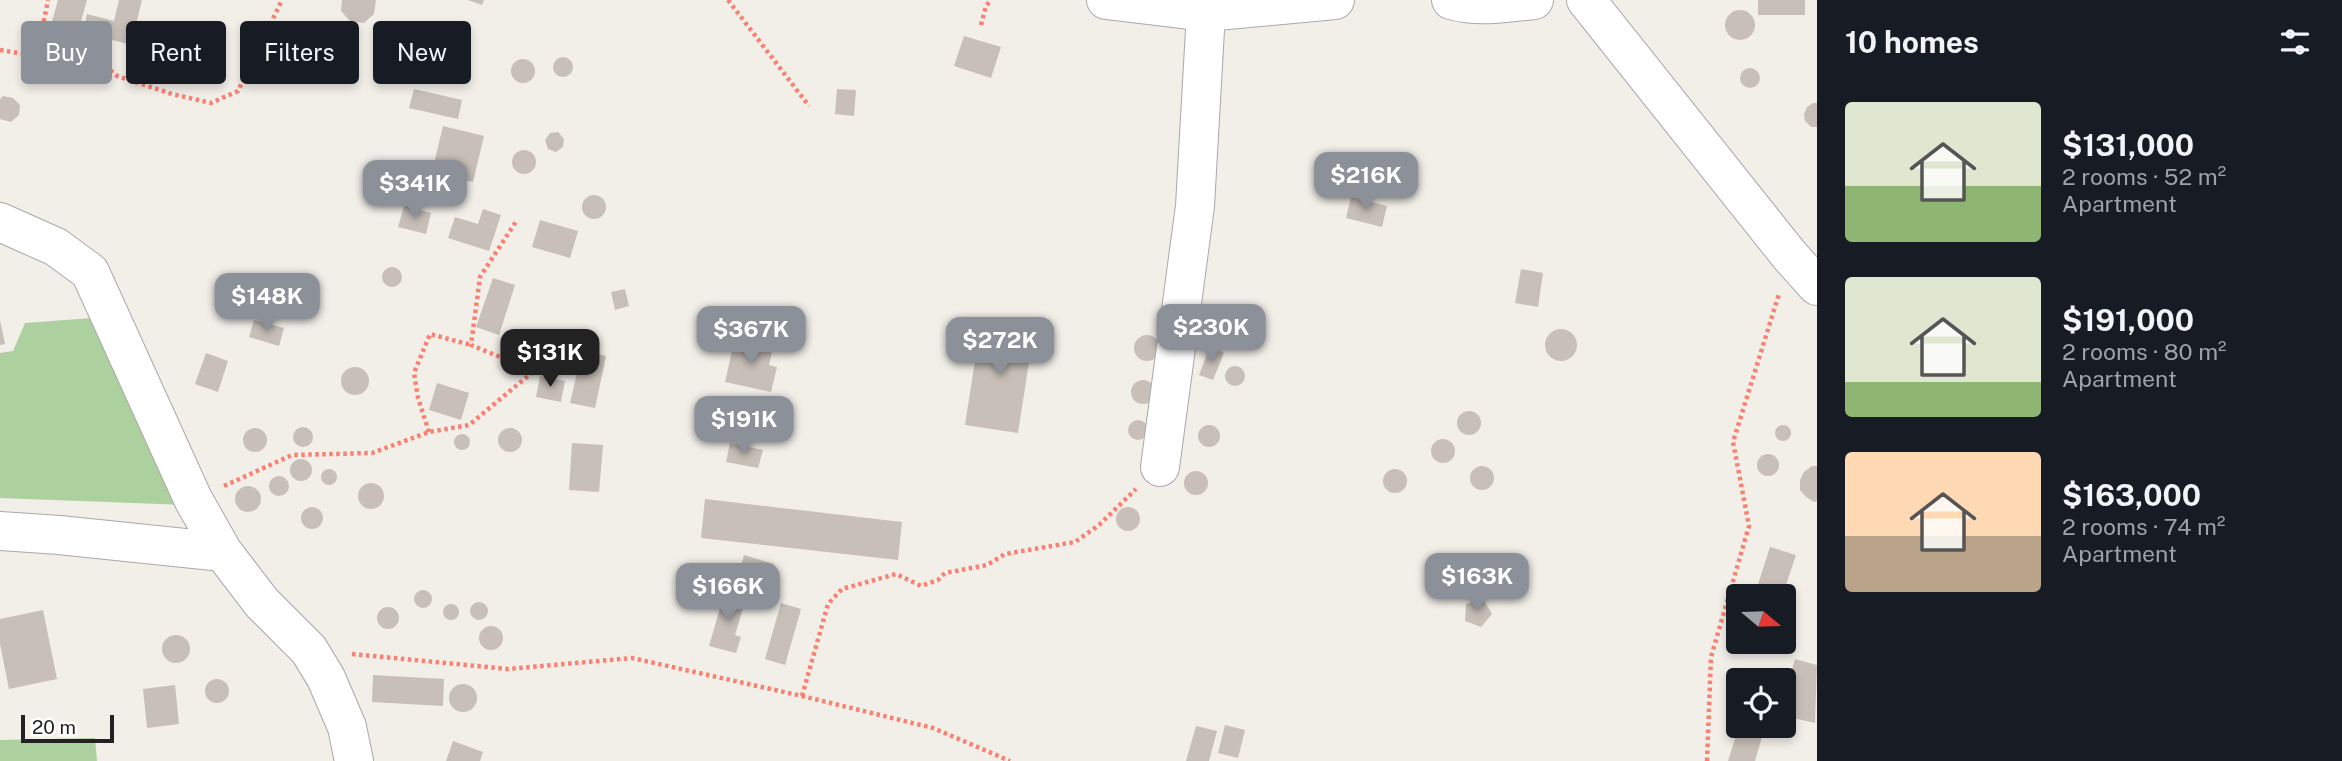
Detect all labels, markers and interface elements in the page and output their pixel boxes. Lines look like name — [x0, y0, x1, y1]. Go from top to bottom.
chip: Buy — [21, 21, 112, 84]
chip: Rent — [126, 21, 226, 84]
chip: Filters — [240, 21, 359, 84]
chip: New — [373, 21, 471, 84]
icon: filters — [2276, 23, 2314, 61]
text: 10 homes — [1845, 24, 1979, 60]
text: $131,000 — [2062, 127, 2194, 163]
icon: home — [1901, 130, 1985, 214]
pin: $216K — [1317, 152, 1415, 212]
pin: $341K — [366, 160, 464, 220]
text: $216K — [1330, 161, 1402, 188]
text: 2 rooms · 52 m² — [2062, 163, 2226, 190]
text: $341K — [379, 169, 451, 196]
text: Apartment — [2062, 190, 2177, 217]
pin: $148K — [218, 274, 316, 333]
text: $148K — [231, 282, 303, 309]
text: $191,000 — [2062, 302, 2194, 338]
pin: $230K — [1162, 304, 1260, 364]
icon: home — [1901, 305, 1985, 389]
pin: $367K — [702, 306, 800, 366]
text: $230K — [1173, 313, 1249, 340]
text: $367K — [713, 315, 789, 342]
pin: $272K — [951, 318, 1049, 377]
text: $272K — [962, 326, 1038, 353]
pin: $131K — [501, 330, 599, 389]
text: $131K — [516, 338, 584, 365]
text: 2 rooms · 80 m² — [2062, 338, 2227, 365]
text: Apartment — [2062, 365, 2177, 392]
pin: $191K — [695, 396, 793, 456]
text: $191K — [711, 405, 778, 432]
text: $163,000 — [2062, 477, 2201, 513]
icon: home — [1901, 480, 1985, 564]
text: 2 rooms · 74 m² — [2062, 513, 2225, 540]
text: Apartment — [2062, 540, 2177, 567]
pin: $163K — [1428, 554, 1526, 613]
text: $163K — [1441, 562, 1513, 589]
pin: $166K — [679, 564, 777, 623]
text: $166K — [692, 572, 764, 599]
north arrow — [1726, 584, 1796, 654]
map controls — [1726, 584, 1796, 738]
button: locate — [1726, 668, 1796, 738]
scale bar — [21, 712, 114, 744]
text: 20 m — [32, 716, 76, 738]

